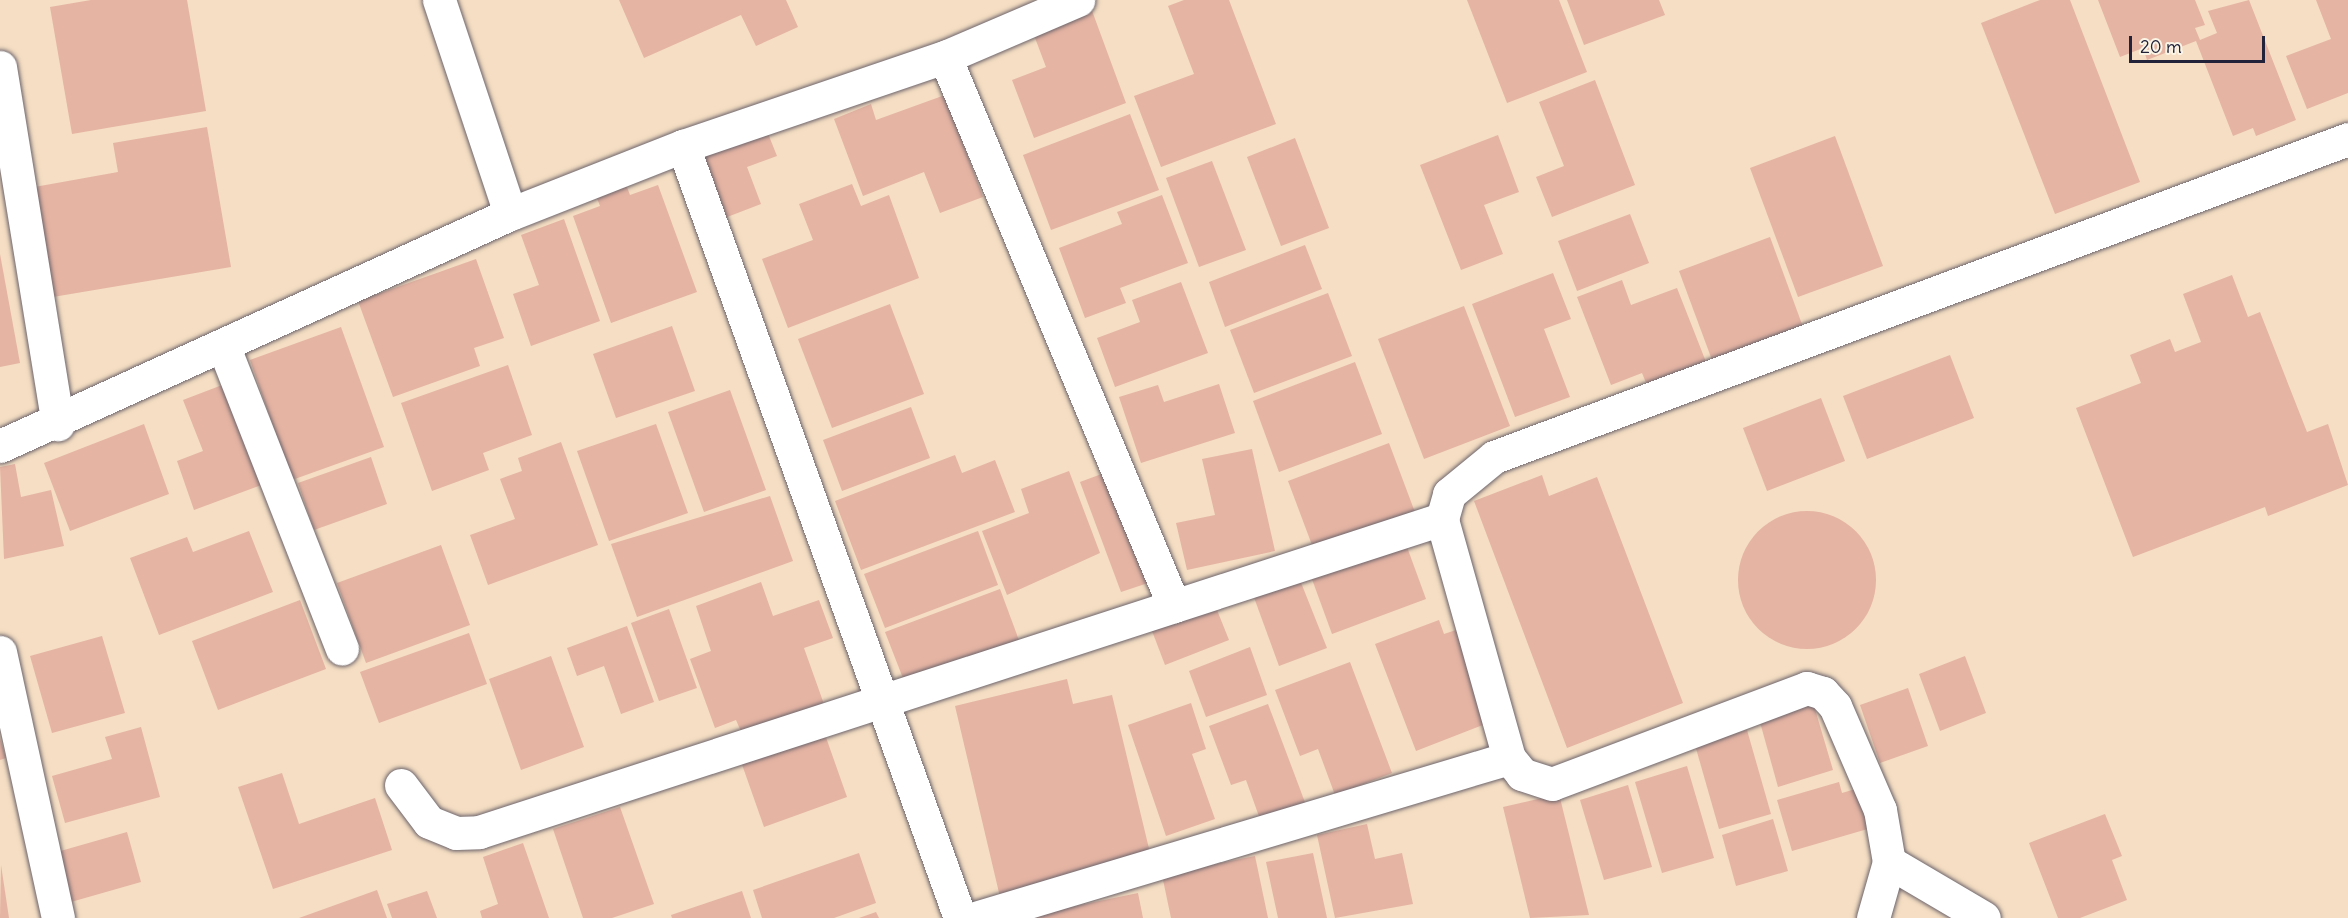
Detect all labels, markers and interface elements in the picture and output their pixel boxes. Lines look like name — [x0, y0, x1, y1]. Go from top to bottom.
scale bar — [2132, 24, 2268, 62]
text: 20 m — [2140, 35, 2182, 58]

